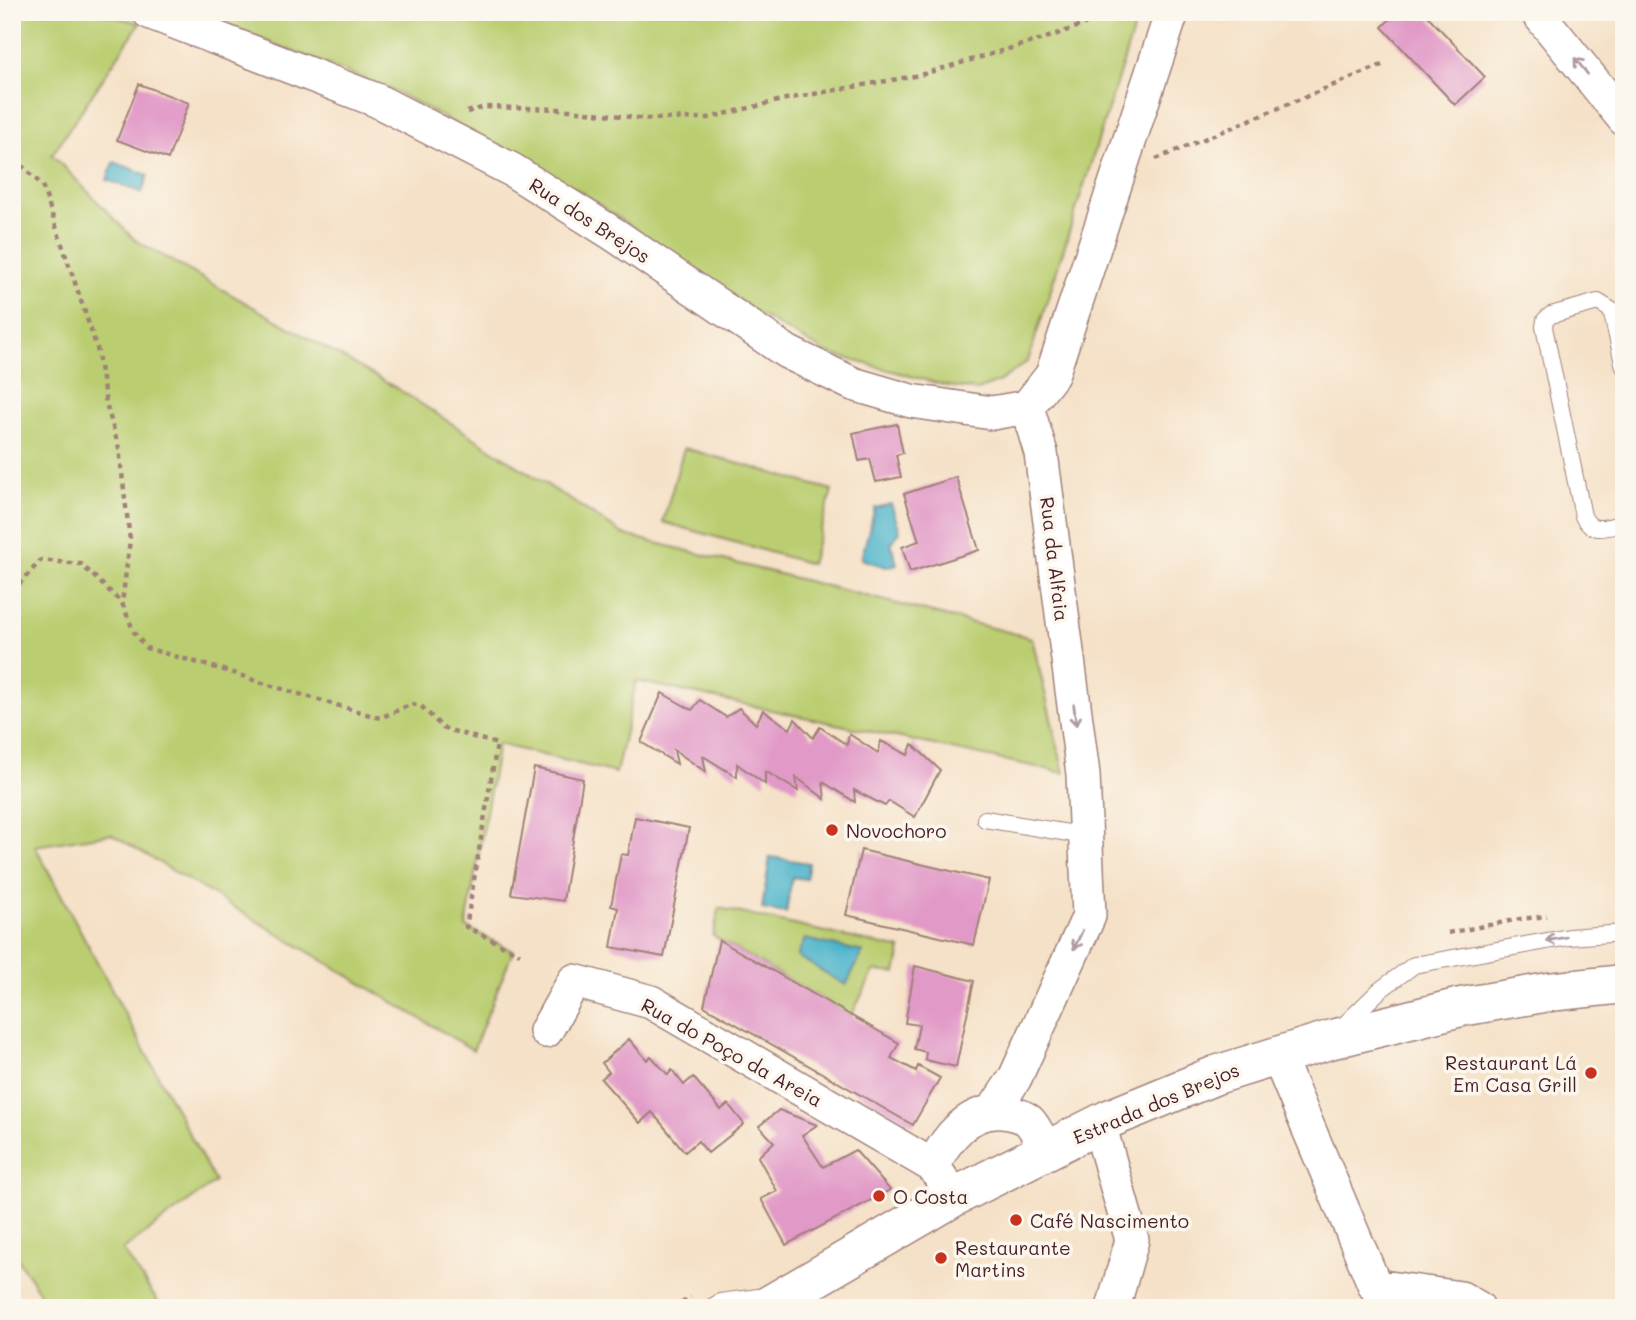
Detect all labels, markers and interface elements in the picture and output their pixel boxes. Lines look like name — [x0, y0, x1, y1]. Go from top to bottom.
one-way arrow — [1573, 58, 1589, 76]
street label: Rua dos Brejos — [525, 172, 655, 268]
street label: Rua da Alfaia — [1035, 495, 1075, 623]
one-way arrow — [1069, 704, 1082, 726]
place label: Novochoro — [846, 818, 947, 843]
marker: Novochoro — [824, 822, 840, 838]
one-way arrow — [1071, 929, 1084, 950]
one-way arrow — [1545, 933, 1568, 946]
street label: Rua do Poço da Areia — [637, 992, 827, 1112]
place label: Restaurant Lá Em Casa Grill — [1445, 1050, 1577, 1097]
street label: Estrada dos Brejos — [1069, 1057, 1243, 1149]
marker: Restaurant Lá Em Casa Grill — [1583, 1065, 1599, 1081]
place label: O Costa — [893, 1184, 968, 1209]
marker: O Costa — [871, 1188, 887, 1204]
place label: Café Nascimento — [1030, 1208, 1189, 1233]
marker: Café Nascimento — [1008, 1212, 1024, 1228]
place label: Restaurante Martins — [955, 1235, 1071, 1282]
marker: Restaurante Martins — [933, 1250, 949, 1266]

